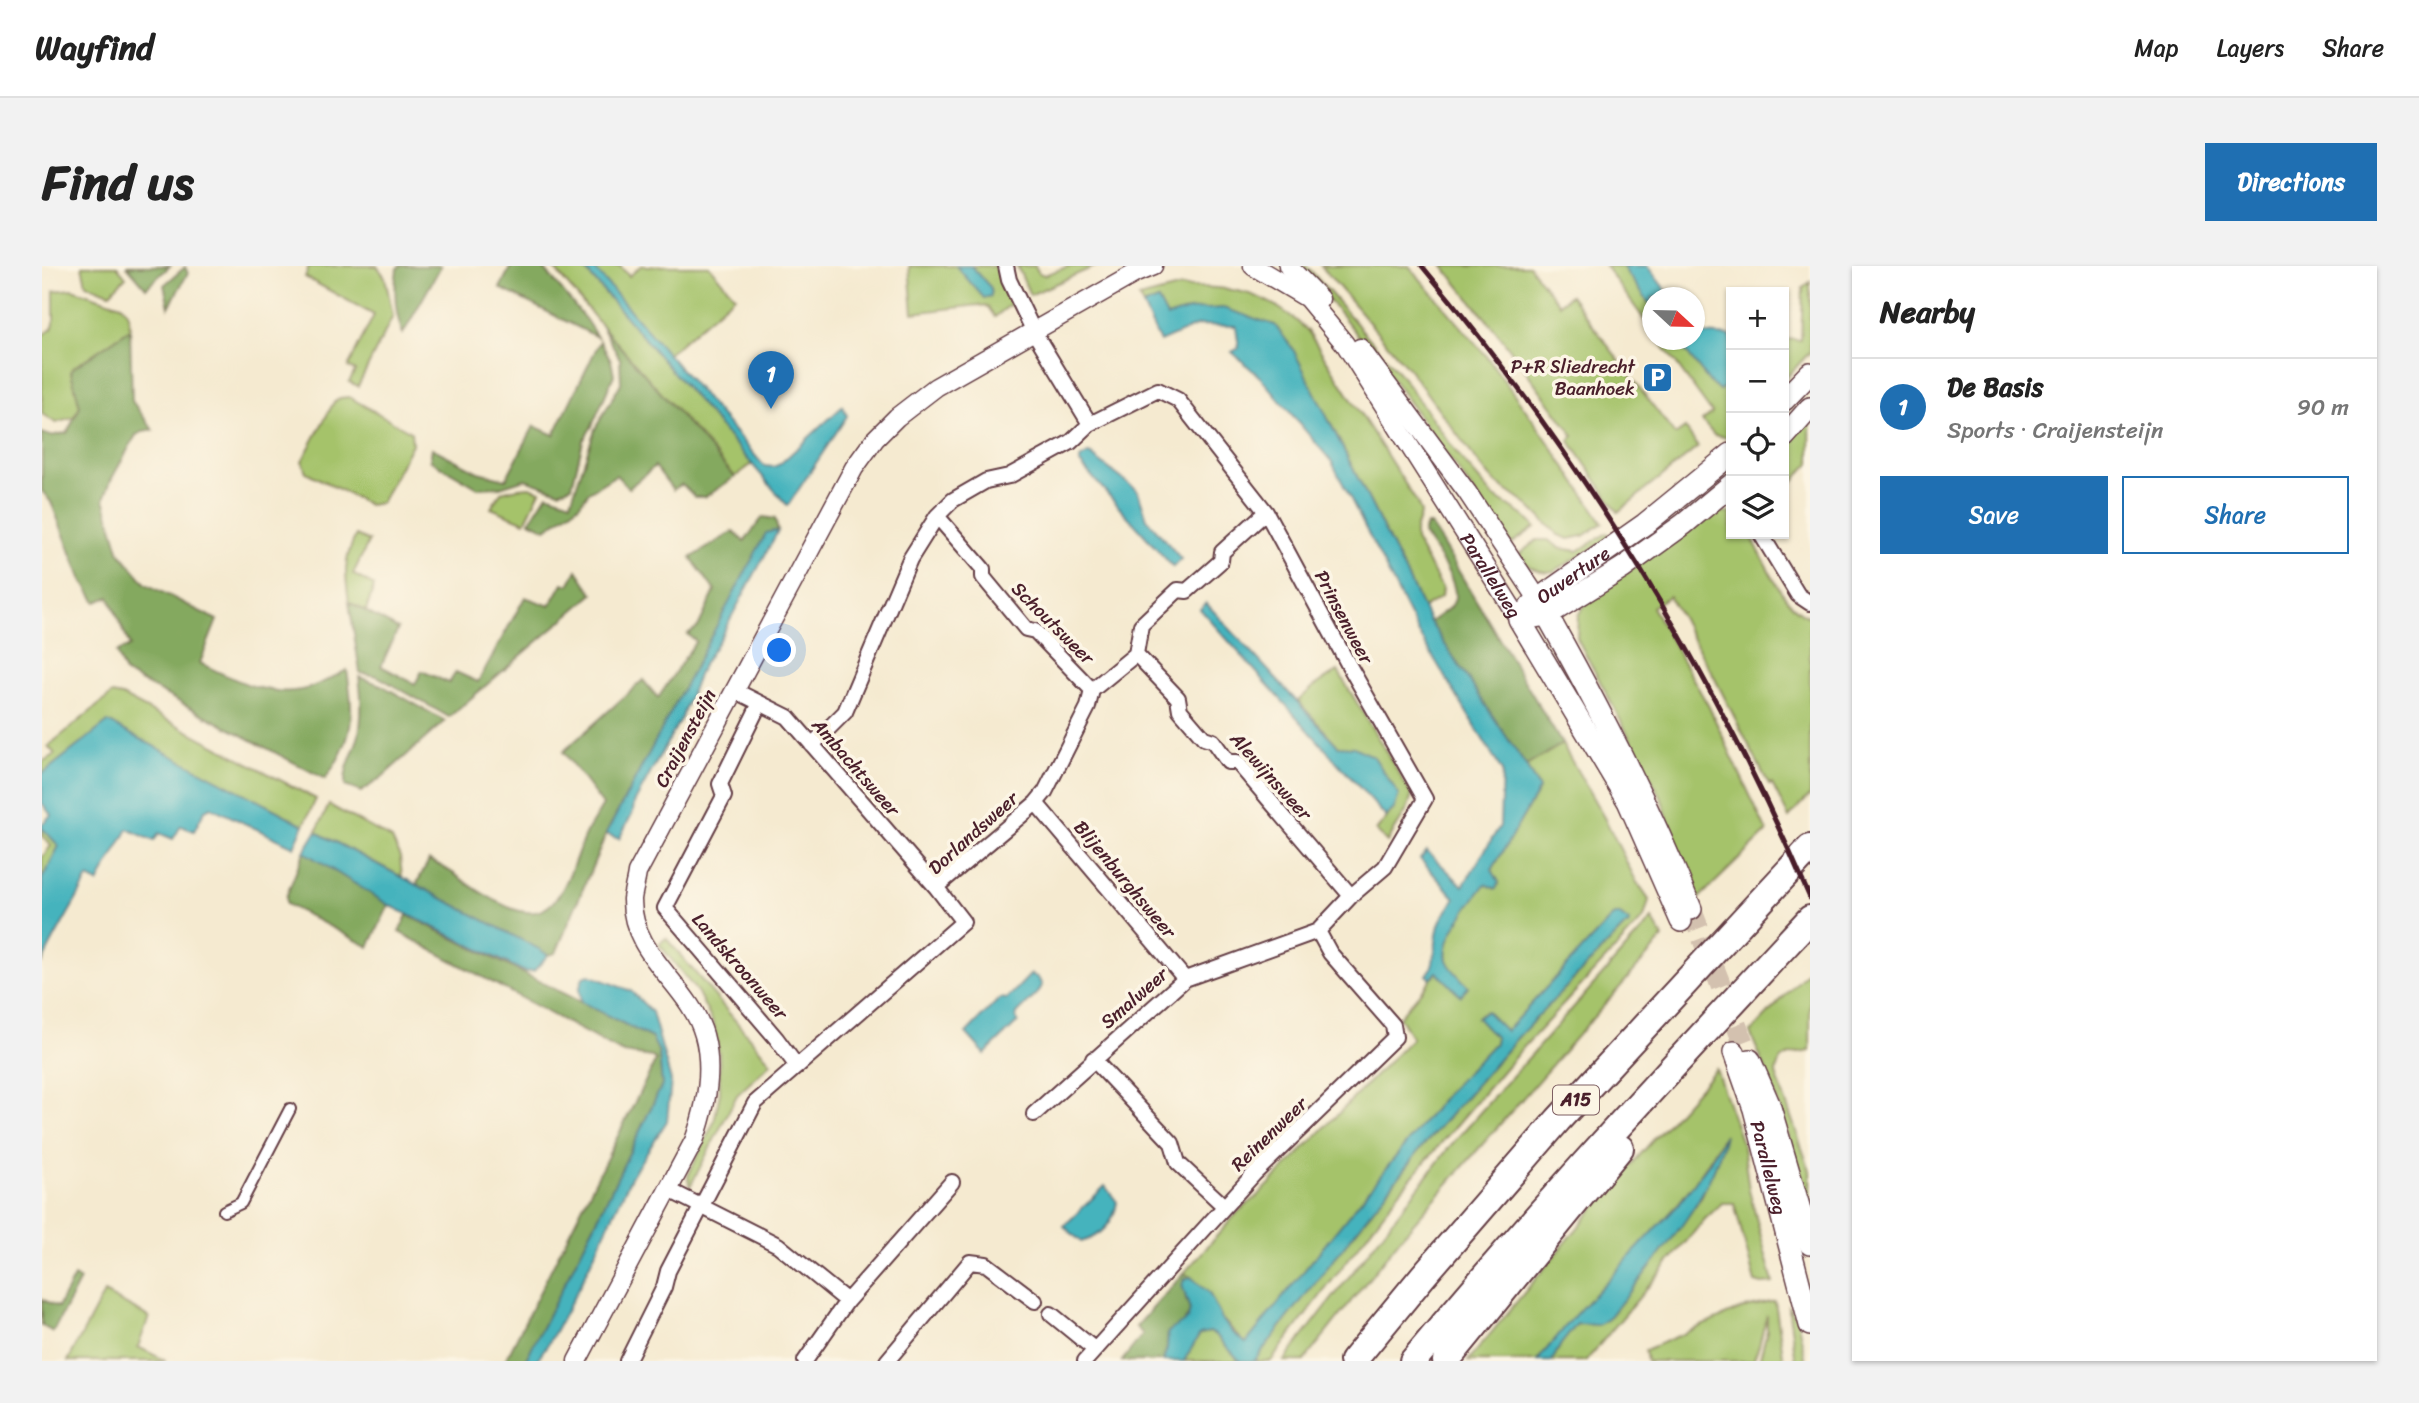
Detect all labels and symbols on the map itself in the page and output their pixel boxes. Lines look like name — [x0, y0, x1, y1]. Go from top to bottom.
north arrow — [1642, 287, 1705, 350]
place label: P+R Sliedrecht Baanhoek — [1511, 350, 1636, 405]
pin: 1 — [748, 351, 794, 409]
parking icon: P+R Sliedrecht Baanhoek — [1641, 360, 1675, 394]
street label: Parallelweg — [1452, 526, 1531, 625]
street label: Ouverture — [1529, 537, 1617, 612]
street label: Prinsenweer — [1305, 564, 1383, 671]
street label: Schoutsweer — [1003, 573, 1104, 674]
your location — [762, 633, 796, 667]
street label: Craijensteijn — [645, 683, 725, 793]
street label: Ambachtsweer — [803, 709, 909, 825]
street label: Alewijnsweer — [1221, 723, 1321, 829]
street label: Dorlandsweer — [920, 782, 1027, 883]
street label: Blijenburghsweer — [1065, 812, 1185, 946]
street label: Landskroonweer — [684, 905, 797, 1028]
street label: Smalweer — [1092, 958, 1176, 1037]
road number: A15 — [1553, 1086, 1599, 1114]
street label: Reinenweer — [1223, 1088, 1316, 1179]
street label: Parallelweg — [1741, 1117, 1797, 1218]

